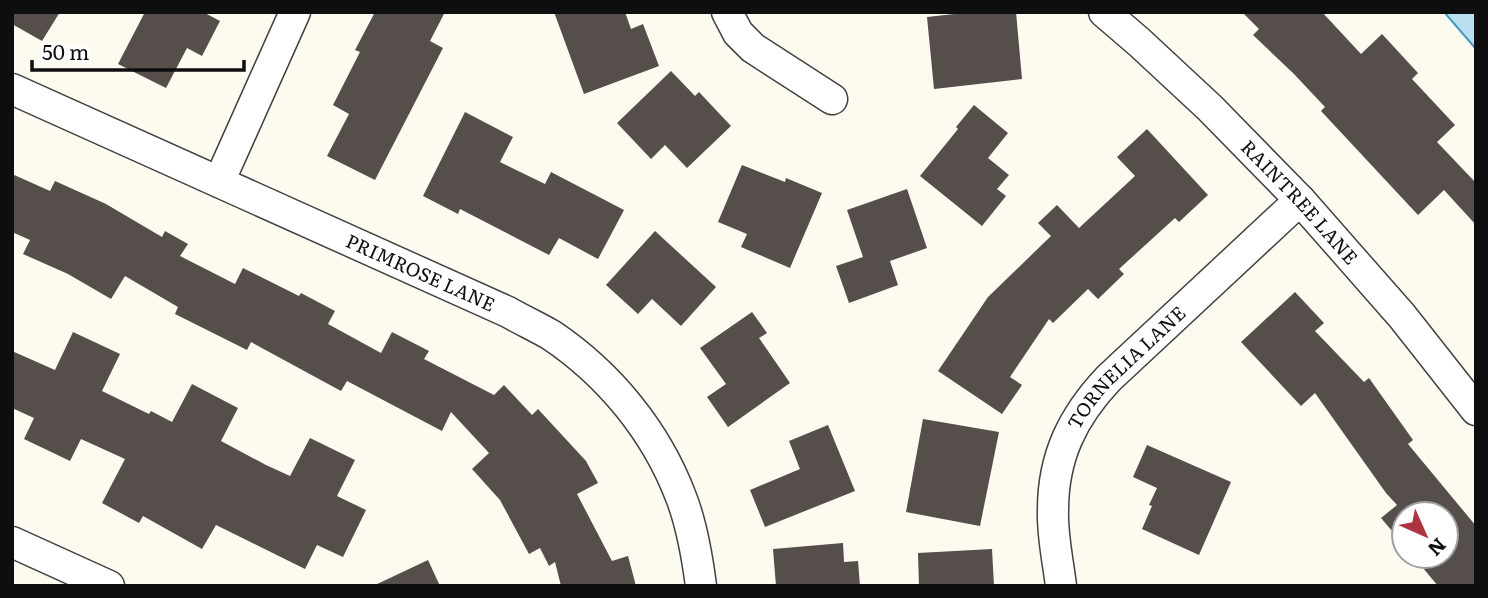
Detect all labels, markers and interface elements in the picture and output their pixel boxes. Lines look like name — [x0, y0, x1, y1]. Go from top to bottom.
scale bar — [32, 28, 243, 72]
text: 50 m — [42, 35, 89, 66]
street label: RAINTREE LANE — [1235, 133, 1365, 270]
street label: PRIMROSE LANE — [342, 226, 500, 318]
street label: TORNELIA LANE — [1059, 299, 1191, 434]
north arrow — [1390, 500, 1460, 570]
text: N — [1422, 532, 1453, 563]

